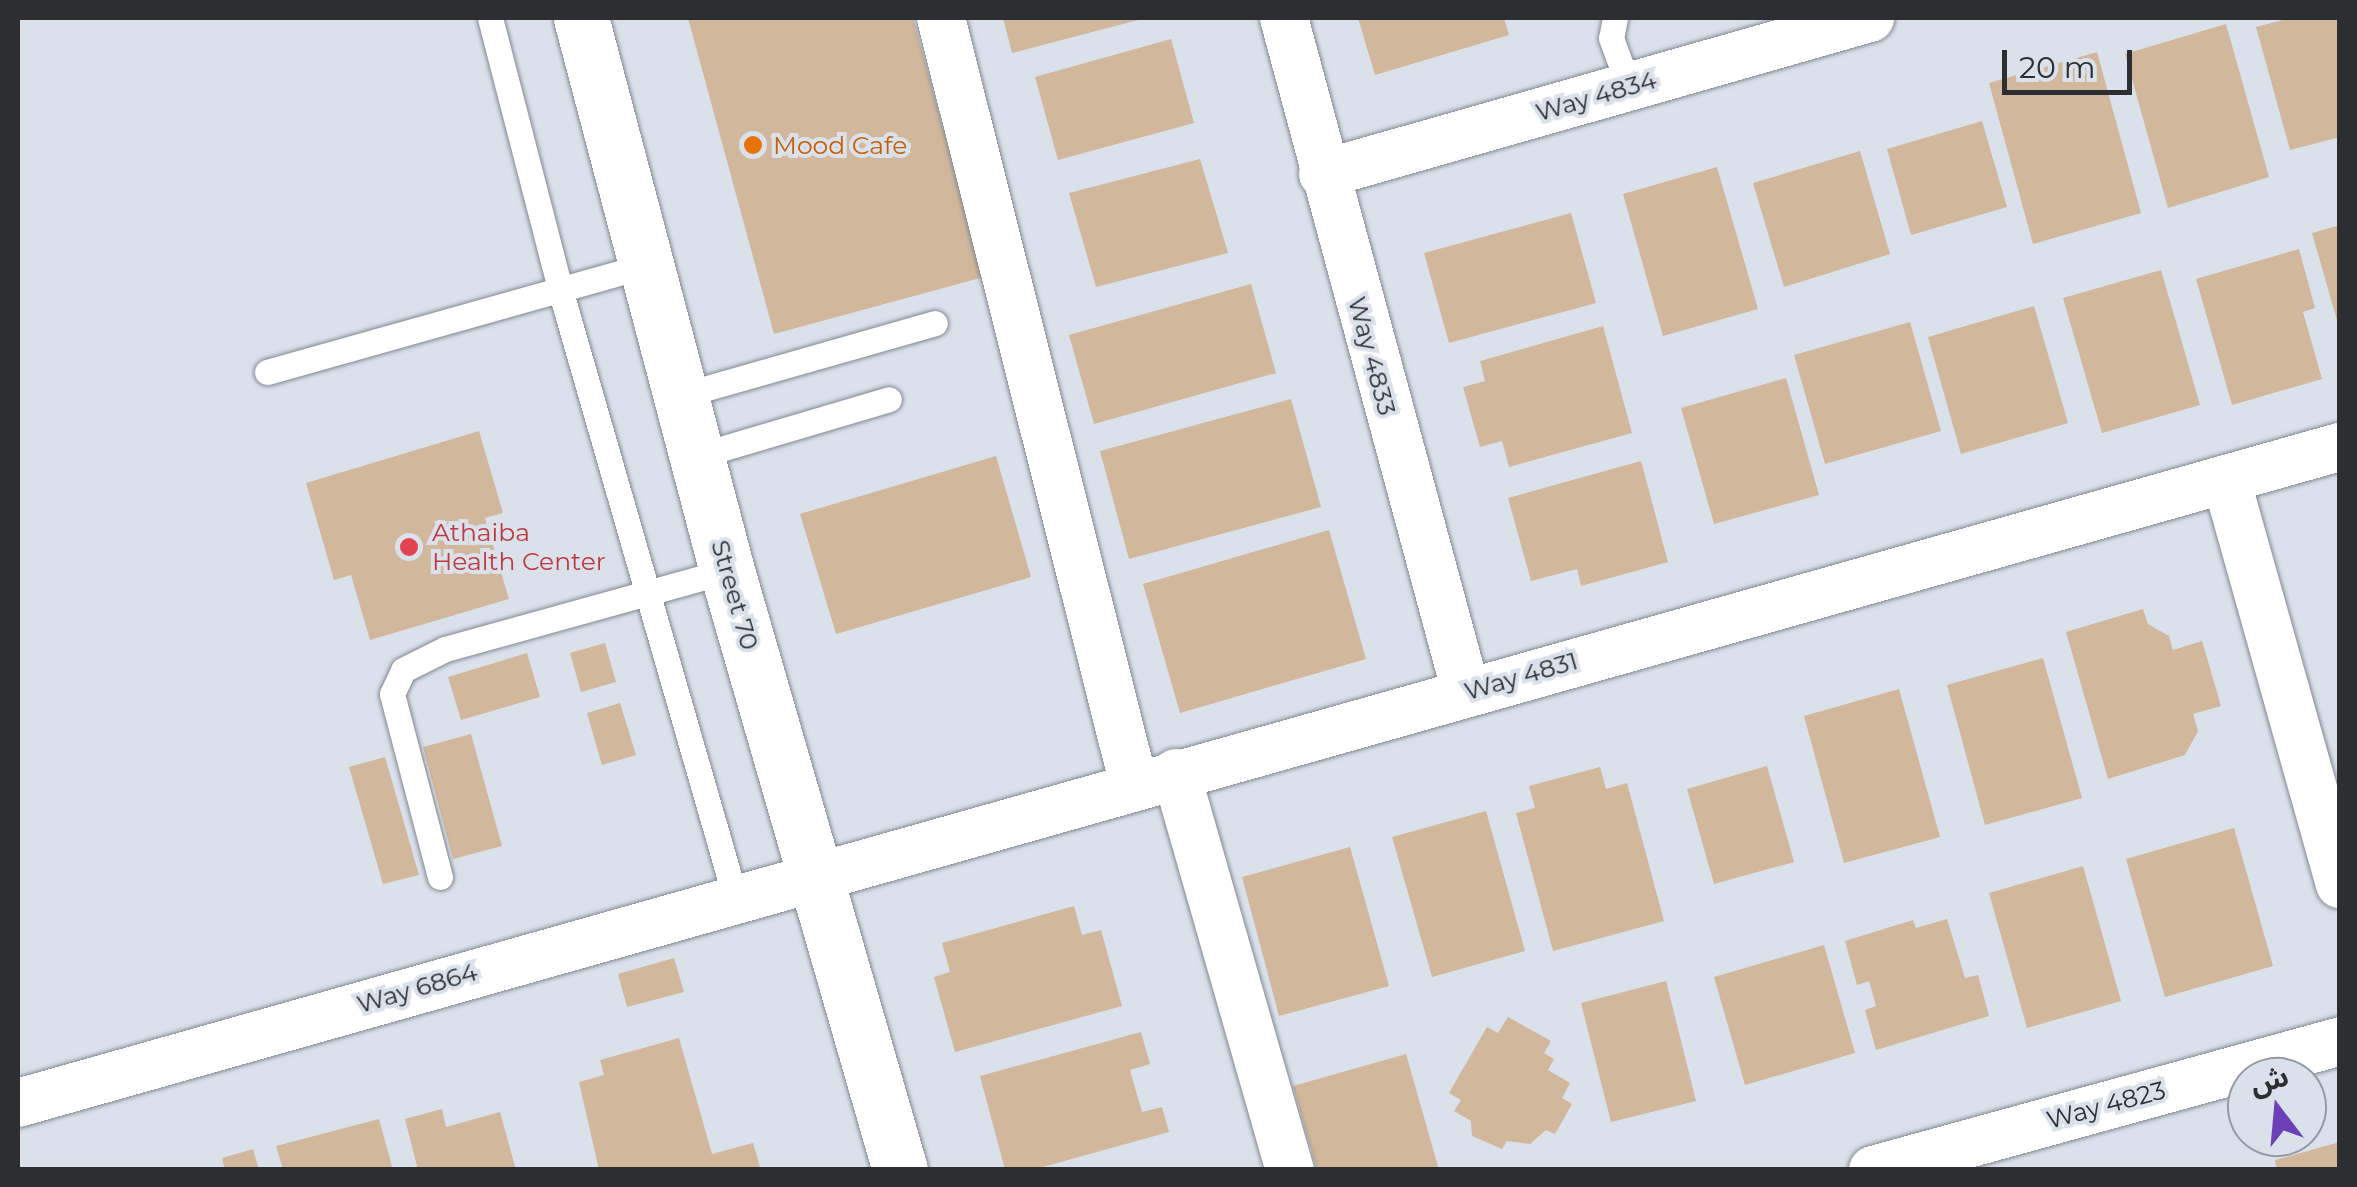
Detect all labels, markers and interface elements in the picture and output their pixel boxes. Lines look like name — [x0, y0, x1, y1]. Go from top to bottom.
scale bar — [2007, 30, 2137, 92]
text: 20 m — [2019, 49, 2096, 86]
street label: Way 4834 — [1532, 64, 1660, 128]
place label: Mood Cafe — [773, 130, 907, 160]
marker: Mood Cafe — [742, 134, 764, 156]
street label: Way 4833 — [1342, 293, 1402, 419]
place label: Athaiba Health Center — [432, 518, 606, 577]
marker: Athaiba Health Center — [396, 534, 422, 560]
street label: Street 70 — [705, 537, 765, 653]
street label: Way 4831 — [1461, 646, 1581, 706]
street label: Way 6864 — [353, 957, 481, 1019]
north arrow — [2227, 1057, 2327, 1157]
text: ش — [2246, 1058, 2292, 1102]
street label: Way 4823 — [2043, 1075, 2169, 1135]

